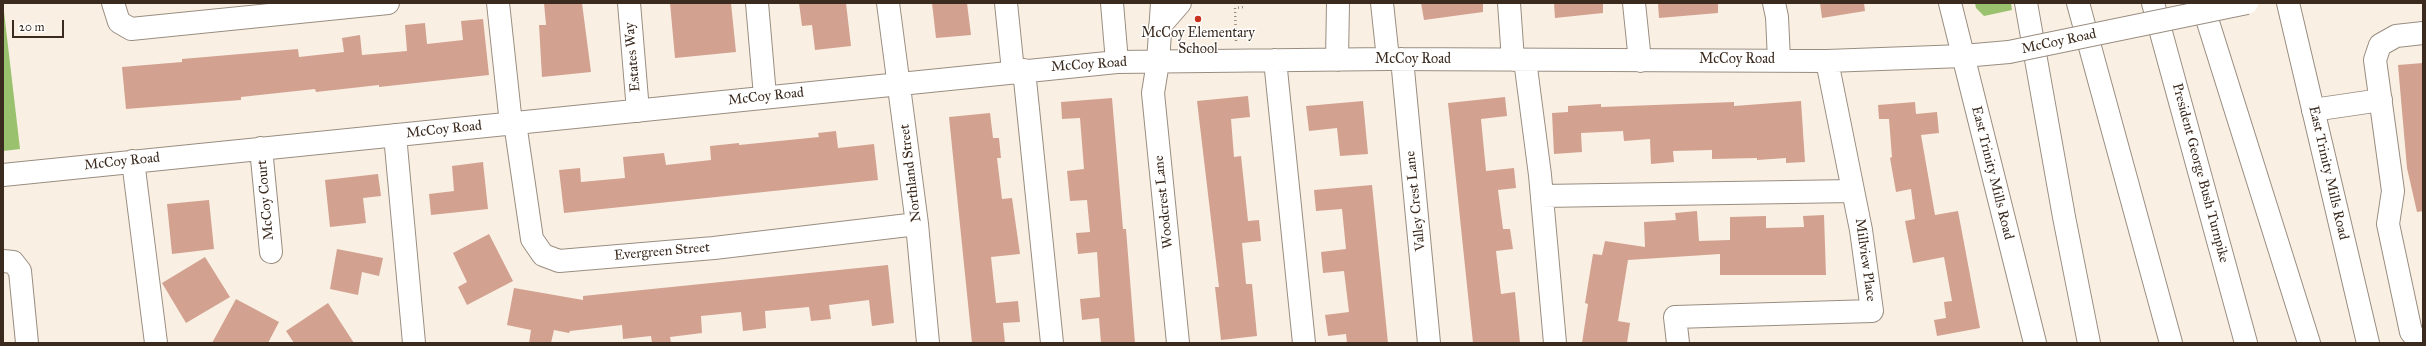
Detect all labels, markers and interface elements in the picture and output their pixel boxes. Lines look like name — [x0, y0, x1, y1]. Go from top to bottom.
scale bar — [14, 12, 66, 38]
marker: McCoy Elementary School — [1193, 14, 1203, 24]
text: 20 m — [19, 20, 45, 34]
street label: Estates Way — [622, 21, 644, 93]
place label: McCoy Elementary School — [1141, 26, 1255, 58]
street label: McCoy Road — [2020, 26, 2098, 58]
street label: McCoy Road — [1375, 52, 1451, 68]
street label: McCoy Road — [1699, 52, 1775, 68]
street label: McCoy Road — [1050, 54, 1128, 76]
street label: President George Bush Turnpike — [2168, 81, 2232, 265]
street label: McCoy Road — [727, 85, 805, 109]
street label: East Trinity Mills Road — [1967, 104, 2017, 242]
street label: East Trinity Mills Road — [2304, 104, 2352, 242]
street label: McCoy Road — [405, 118, 483, 142]
street label: Northland Street — [897, 123, 925, 223]
street label: McCoy Road — [83, 150, 161, 174]
street label: Valley Crest Lane — [1402, 150, 1430, 252]
street label: Woodcrest Lane — [1151, 155, 1177, 249]
street label: McCoy Court — [254, 159, 278, 241]
street label: Millview Place — [1851, 217, 1879, 303]
street label: Evergreen Street — [613, 239, 711, 265]

